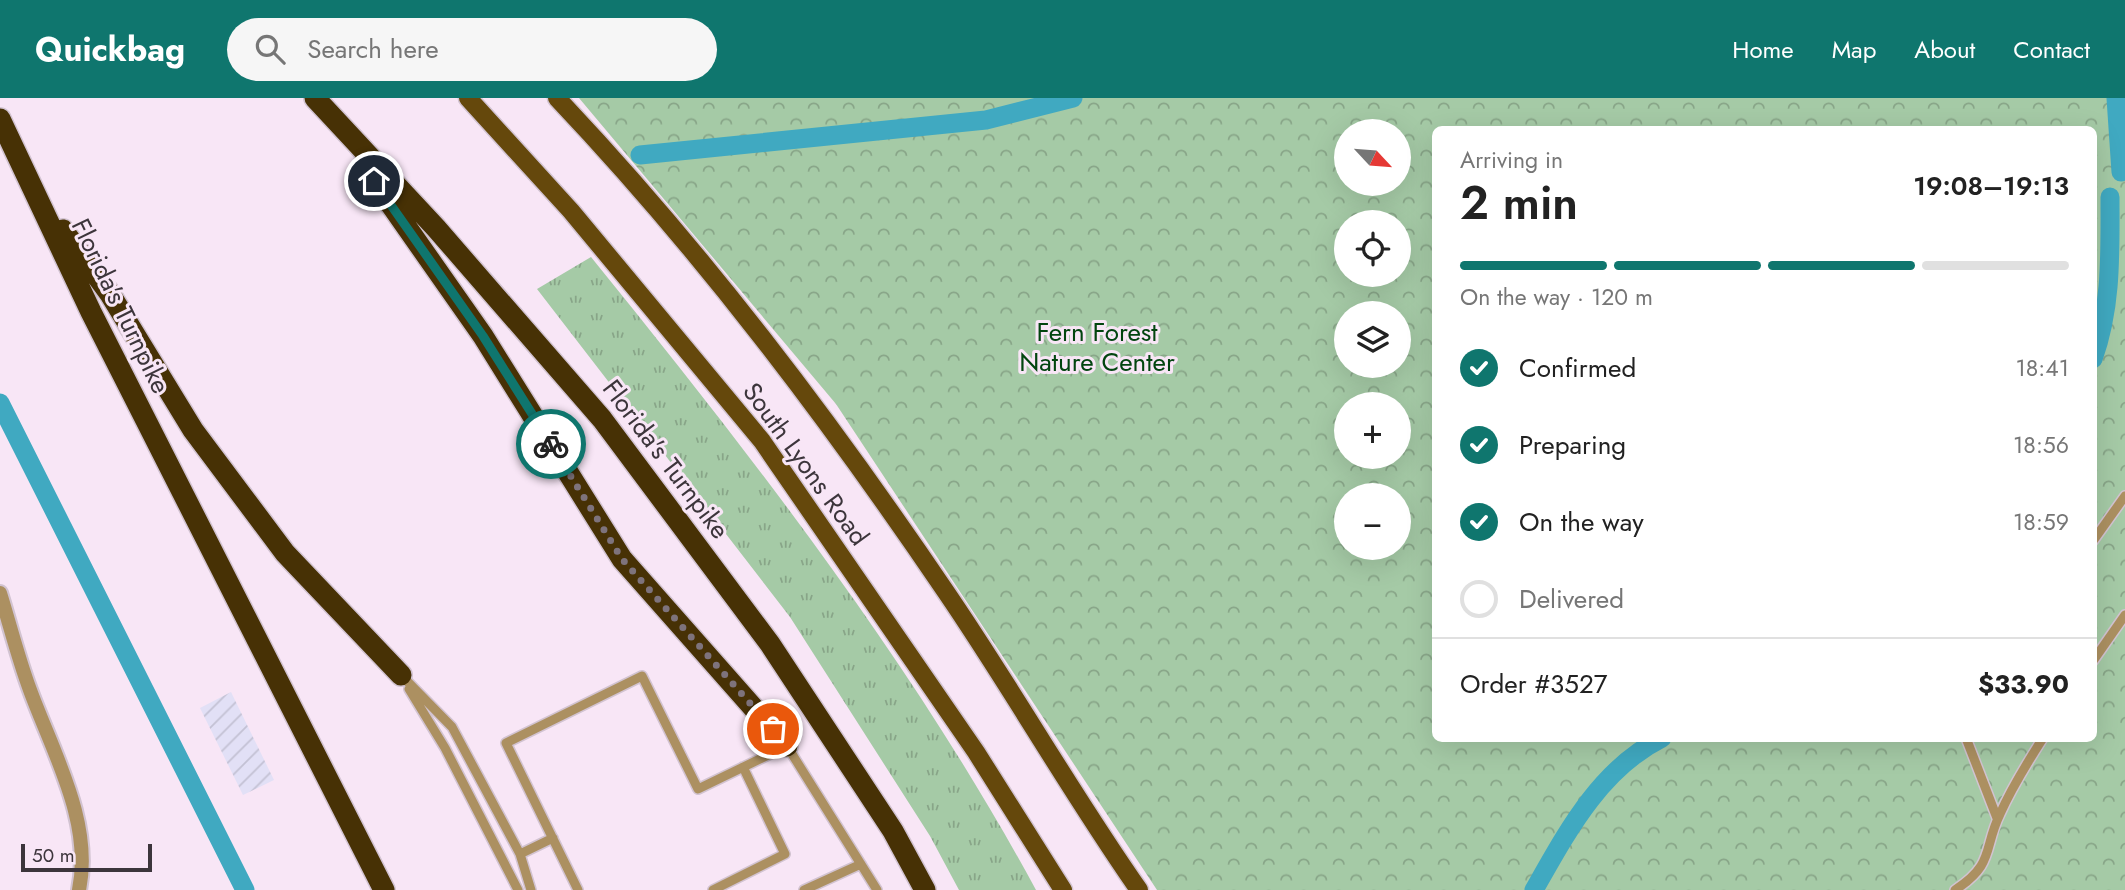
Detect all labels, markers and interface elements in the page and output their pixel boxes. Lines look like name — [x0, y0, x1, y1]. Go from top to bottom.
search box — [227, 18, 717, 81]
text: Quickbag — [35, 26, 185, 73]
icon: search — [251, 30, 289, 68]
text: Search here — [307, 30, 439, 68]
text: Home — [1732, 32, 1794, 67]
text: Map — [1832, 32, 1876, 67]
text: About — [1914, 32, 1975, 67]
text: Contact — [2013, 32, 2090, 67]
north arrow — [1334, 119, 1410, 196]
map controls — [1334, 119, 1411, 560]
text: Arriving in — [1460, 143, 1563, 177]
pin — [344, 151, 404, 211]
icon: home — [355, 162, 393, 200]
text: 19:08–19:13 — [1913, 167, 2069, 205]
text: 2 min — [1460, 170, 1578, 236]
button: locate — [1334, 210, 1411, 287]
street label: Florida's Turnpike — [62, 212, 180, 400]
text: On the way · 120 m — [1460, 280, 1653, 314]
button: layers — [1334, 301, 1411, 378]
park label: Fern Forest Nature Center — [1019, 313, 1175, 381]
icon: check — [1460, 349, 1498, 387]
text: Confirmed — [1519, 349, 1636, 387]
text: 18:41 — [2015, 351, 2069, 385]
street label: Florida's Turnpike — [593, 371, 739, 547]
street label: South Lyons Road — [734, 375, 878, 553]
button: + — [1334, 392, 1411, 469]
courier — [516, 409, 586, 479]
icon: bike — [532, 425, 570, 463]
icon: check — [1460, 426, 1498, 464]
text: Preparing — [1519, 426, 1626, 464]
text: 18:56 — [2013, 428, 2069, 462]
button: − — [1334, 483, 1411, 560]
icon: check — [1460, 503, 1498, 541]
text: On the way — [1519, 503, 1644, 541]
text: 18:59 — [2013, 505, 2069, 539]
text: Delivered — [1519, 580, 1624, 618]
text: Order #3527 — [1460, 665, 1607, 703]
text: $33.90 — [1978, 665, 2069, 703]
pin — [743, 699, 803, 759]
icon: bag — [754, 710, 792, 748]
scale bar — [21, 841, 152, 873]
text: 50 m — [32, 842, 75, 869]

